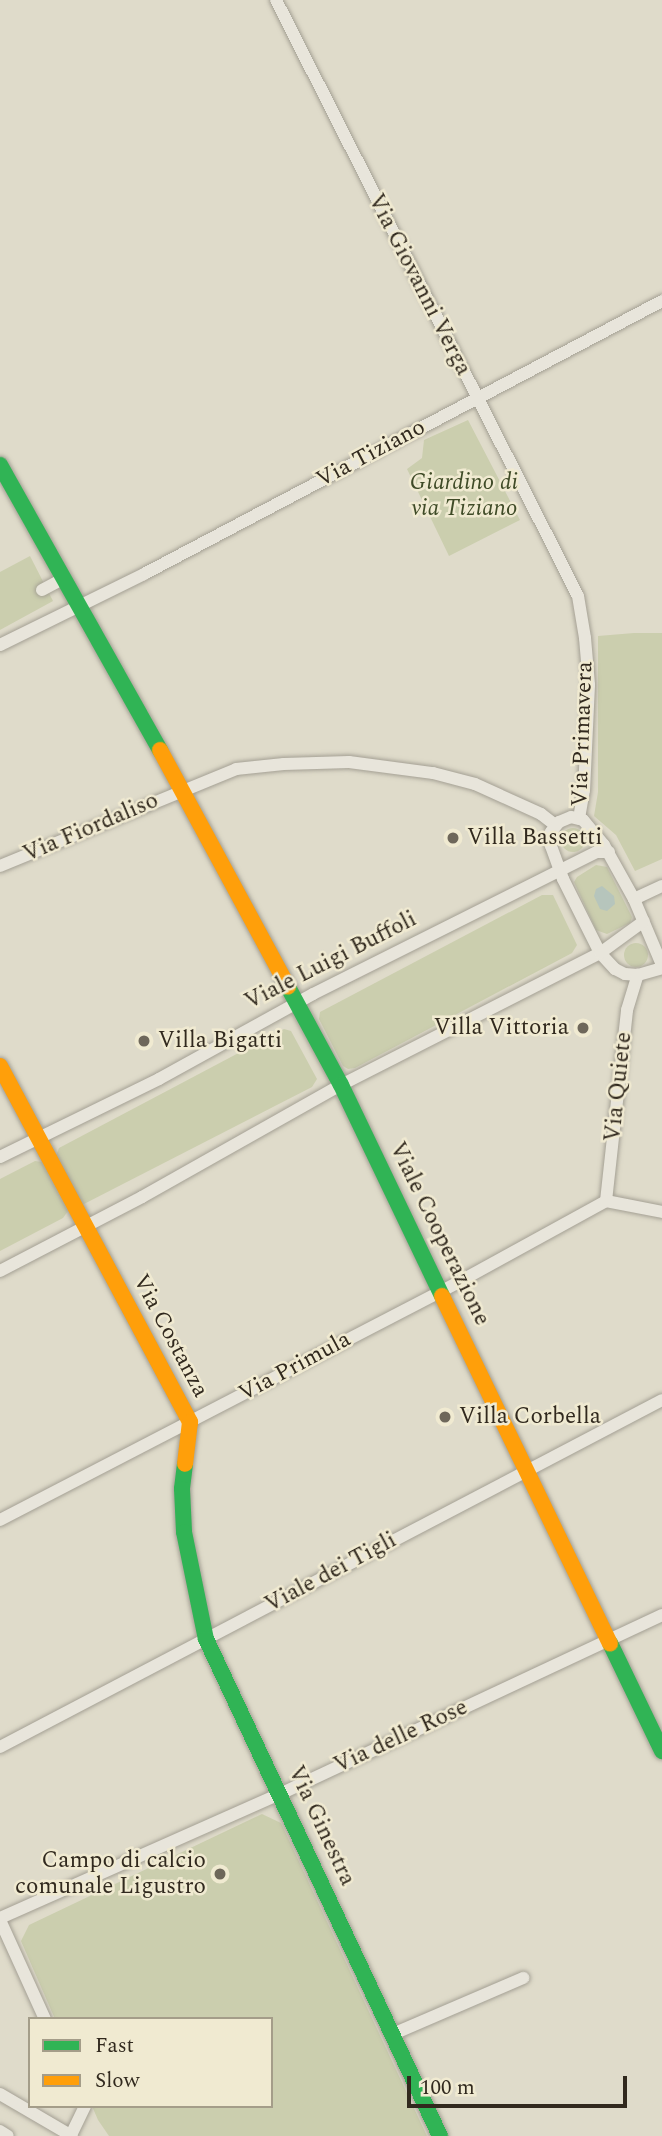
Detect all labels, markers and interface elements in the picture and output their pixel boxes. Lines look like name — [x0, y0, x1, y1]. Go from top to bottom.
street label: Via Giovanni Verga — [361, 190, 477, 380]
street label: Via Tiziano — [312, 414, 430, 494]
park label: Giardino di via Tiziano — [410, 469, 518, 523]
street label: Via Primavera — [567, 661, 599, 807]
street label: Via Fiordaliso — [19, 787, 163, 869]
place label: Villa Bassetti — [467, 824, 602, 852]
marker: Villa Bassetti — [445, 830, 461, 846]
street label: Viale Luigi Buffoli — [240, 906, 422, 1016]
place label: Villa Vittoria — [434, 1014, 569, 1042]
marker: Villa Vittoria — [575, 1020, 591, 1036]
place label: Villa Bigatti — [158, 1027, 282, 1055]
street label: Via Quiete — [600, 1031, 638, 1143]
marker: Villa Bigatti — [136, 1033, 152, 1049]
street label: Viale Cooperazione — [383, 1138, 495, 1330]
street label: Via Costanza — [126, 1270, 214, 1402]
street label: Via Primula — [234, 1326, 356, 1408]
place label: Villa Corbella — [459, 1403, 601, 1431]
marker: Villa Corbella — [437, 1409, 453, 1425]
street label: Viale dei Tigli — [261, 1527, 401, 1619]
street label: Via delle Rose — [330, 1694, 472, 1780]
street label: Via Ginestra — [281, 1762, 361, 1890]
place label: Campo di calcio comunale Ligustro — [15, 1847, 206, 1901]
marker: Campo di calcio comunale Ligustro — [212, 1866, 228, 1882]
legend — [28, 2017, 273, 2108]
text: Fast — [95, 2030, 134, 2062]
scale bar — [410, 2062, 630, 2106]
text: Slow — [95, 2065, 139, 2097]
text: 100 m — [420, 2072, 475, 2104]

